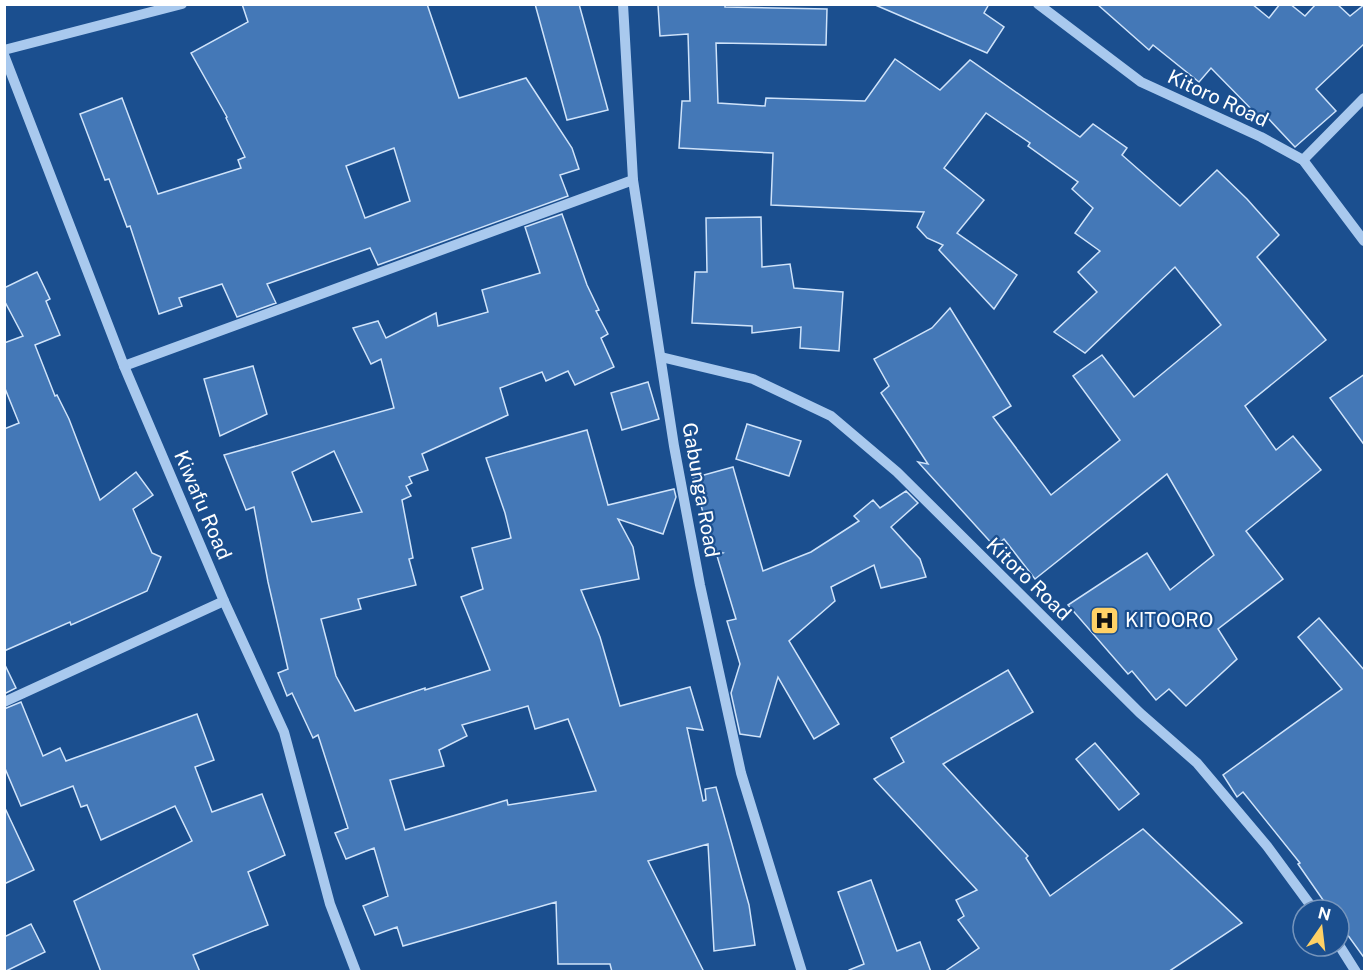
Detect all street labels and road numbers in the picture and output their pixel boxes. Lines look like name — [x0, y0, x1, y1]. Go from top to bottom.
street label: Kitoro Road — [1164, 64, 1272, 132]
street label: Gabunga Road — [677, 421, 725, 559]
street label: Kiwafu Road — [169, 447, 237, 563]
street label: Kitoro Road — [982, 533, 1076, 625]

